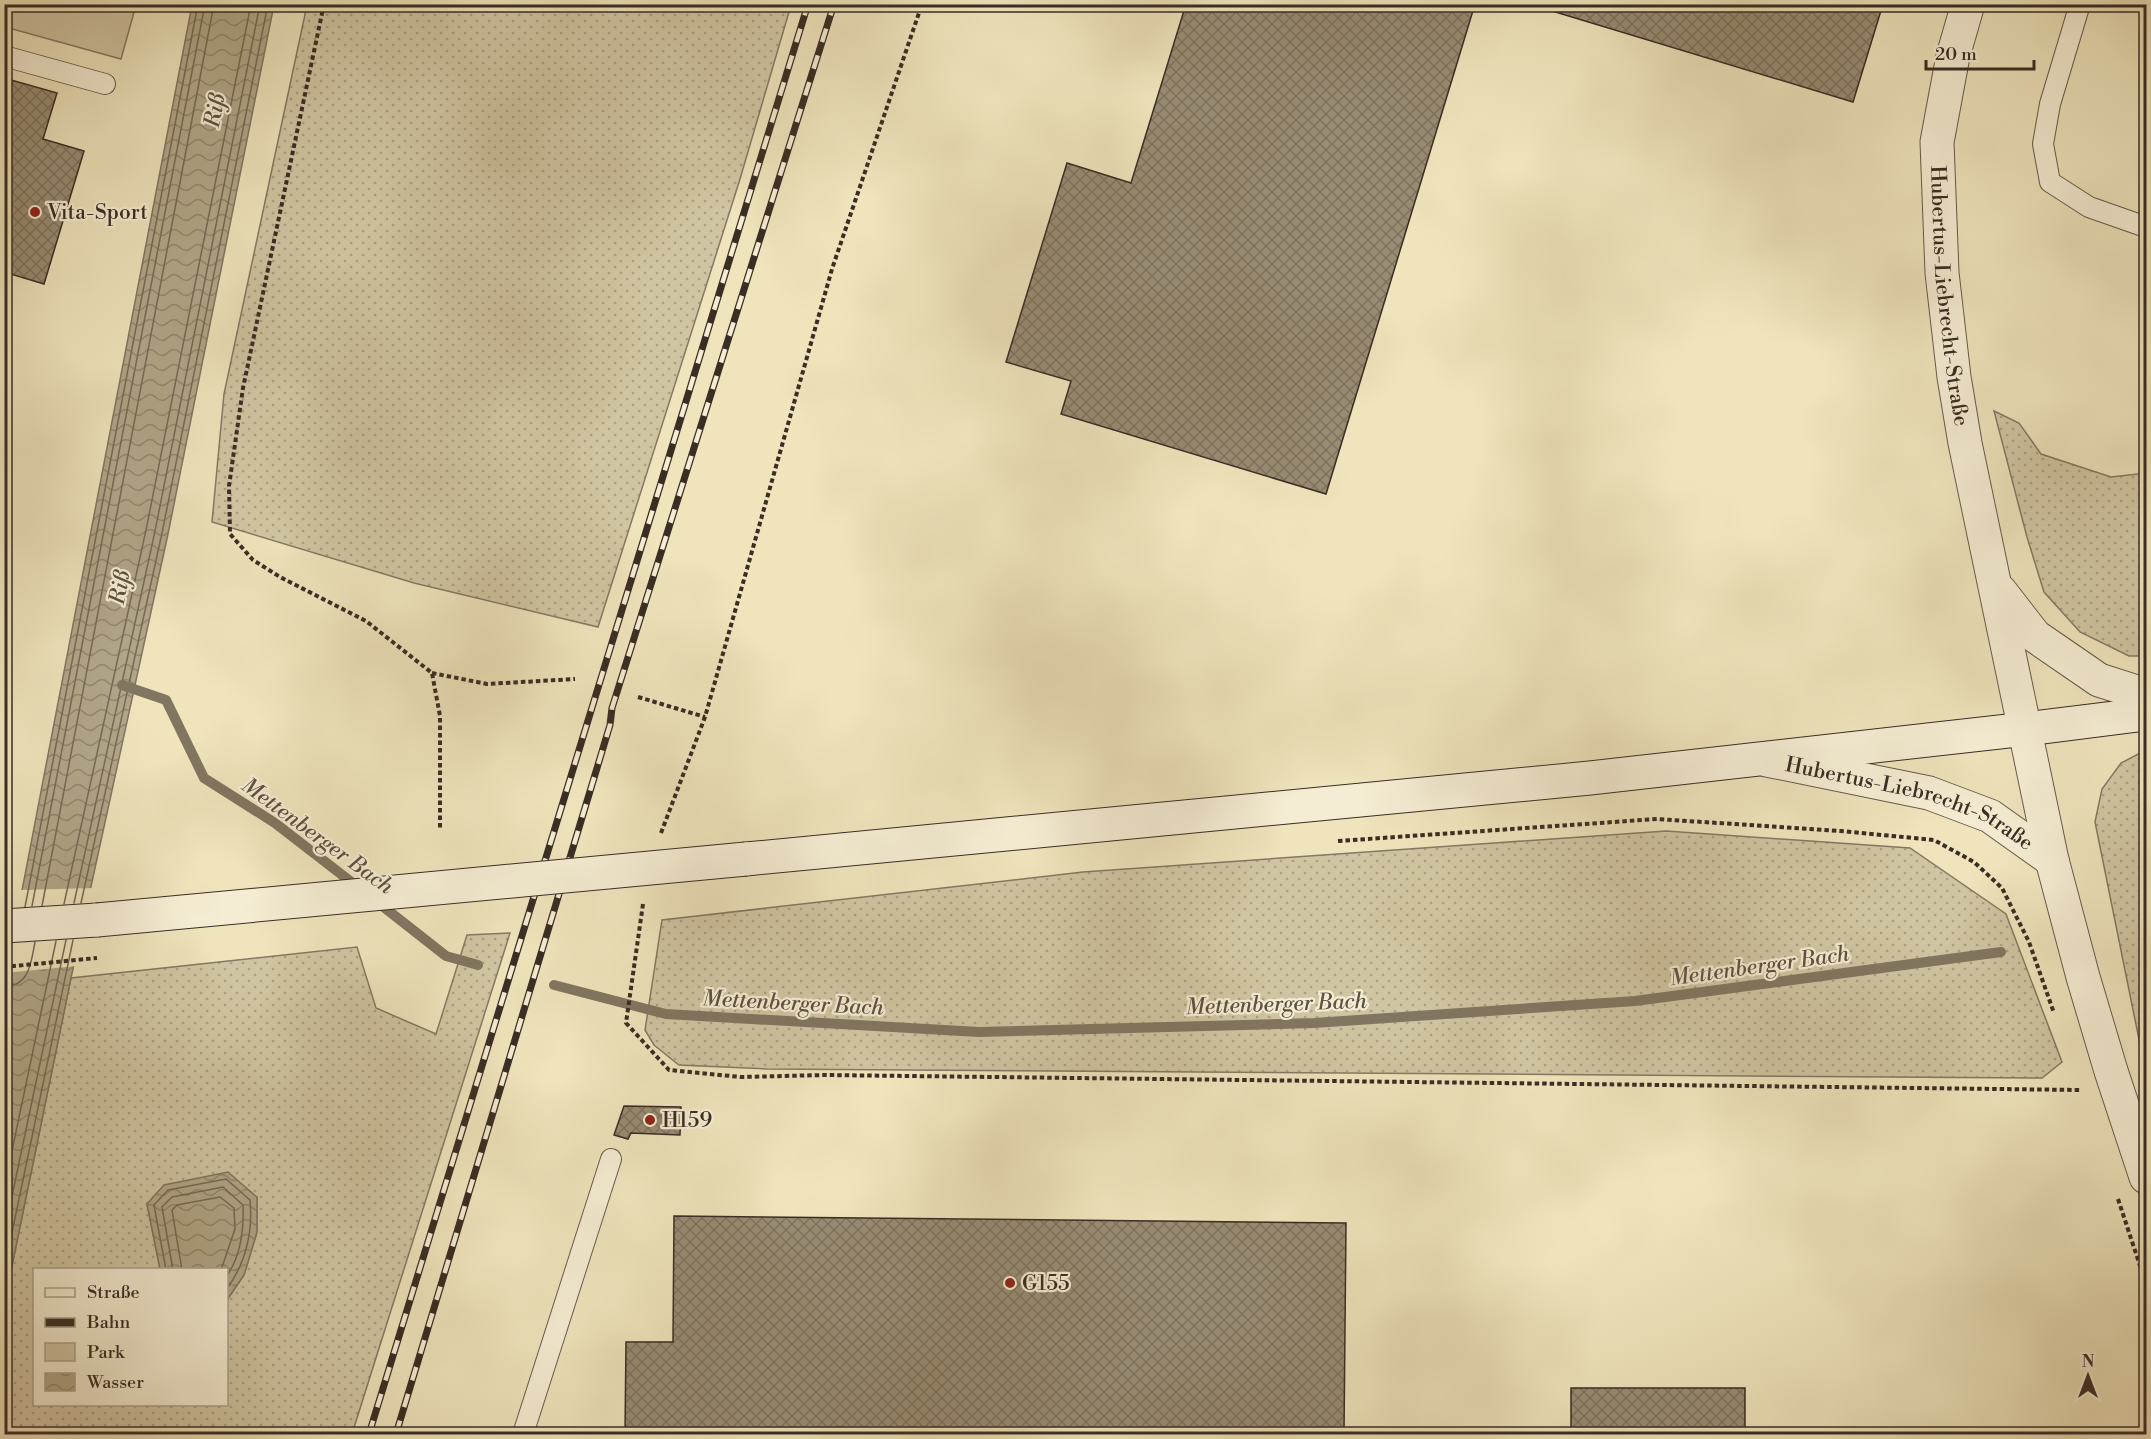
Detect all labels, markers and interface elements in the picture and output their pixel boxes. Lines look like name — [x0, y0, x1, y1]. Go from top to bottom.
scale bar — [1926, 33, 2034, 71]
text: 20 m — [1935, 43, 1977, 66]
water label: Riß — [199, 91, 232, 131]
street label: Hubertus-Liebrecht-Straße — [1924, 165, 1974, 428]
place label: Vita-Sport — [46, 200, 148, 226]
marker: Vita-Sport — [28, 205, 42, 219]
water label: Riß — [104, 568, 137, 608]
street label: Hubertus-Liebrecht-Straße — [1783, 752, 2038, 857]
water label: Mettenberger Bach — [236, 772, 399, 901]
water label: Mettenberger Bach — [1668, 940, 1852, 992]
water label: Mettenberger Bach — [702, 985, 885, 1022]
water label: Mettenberger Bach — [1185, 988, 1368, 1021]
place label: H159 — [662, 1108, 712, 1134]
marker: H159 — [643, 1113, 657, 1127]
legend — [33, 1268, 228, 1406]
place label: G155 — [1022, 1271, 1070, 1297]
marker: G155 — [1003, 1276, 1017, 1290]
text: Straße — [87, 1281, 140, 1304]
text: Bahn — [86, 1311, 130, 1334]
text: Park — [87, 1341, 126, 1364]
north arrow — [2058, 1346, 2118, 1406]
text: N — [2082, 1352, 2095, 1372]
text: Wasser — [86, 1371, 144, 1394]

